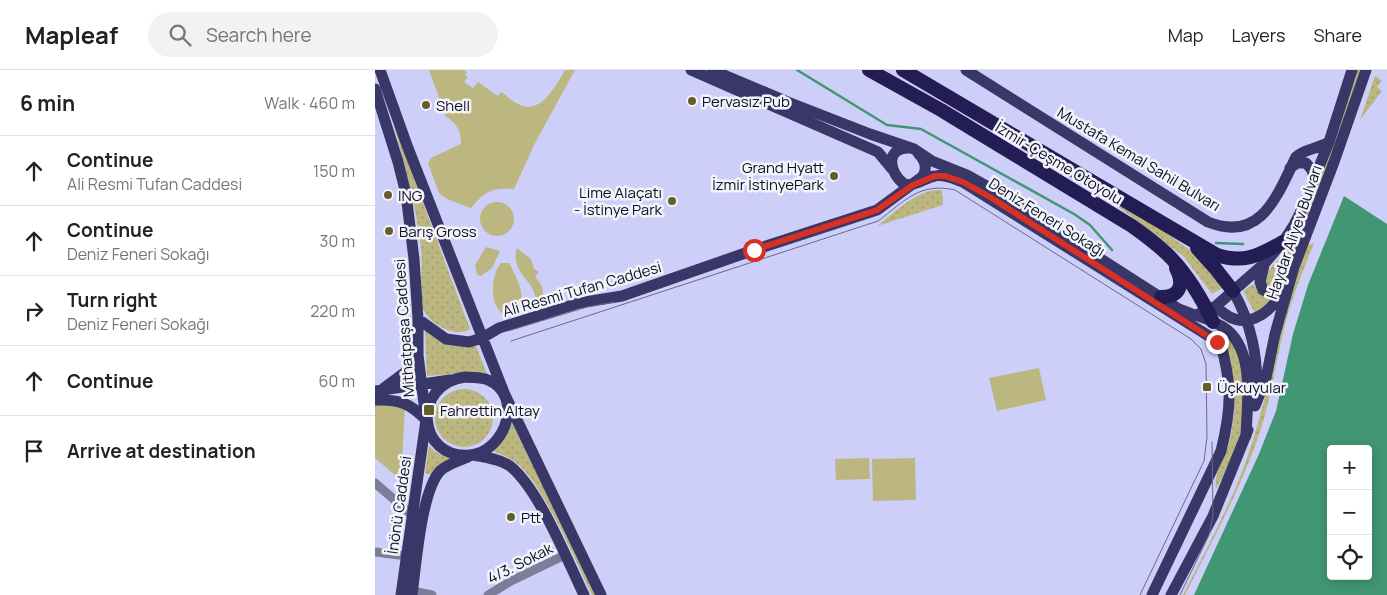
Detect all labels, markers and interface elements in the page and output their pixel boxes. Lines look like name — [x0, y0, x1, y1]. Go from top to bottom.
search box — [148, 12, 498, 57]
text: Mapleaf — [25, 18, 118, 51]
icon: search — [166, 21, 194, 49]
text: Search here — [206, 22, 312, 48]
text: Map — [1168, 23, 1203, 47]
text: Layers — [1231, 23, 1285, 47]
text: Share — [1313, 23, 1362, 47]
text: 6 min — [20, 89, 75, 117]
place label: Pervasız Pub — [702, 91, 790, 112]
text: Walk · 460 m — [264, 92, 355, 114]
place label: Shell — [436, 95, 470, 116]
marker: Pervasız Pub — [686, 95, 698, 107]
marker: Shell — [420, 99, 432, 111]
street label: Mustafa Kemal Sahil Bulvarı — [1053, 102, 1225, 216]
street label: İzmir-Çeşme Otoyolu — [991, 117, 1127, 209]
text: Continue — [67, 147, 153, 173]
icon: ahead — [20, 157, 48, 185]
place label: Grand Hyatt İzmir İstinyePark — [712, 157, 825, 195]
text: 150 m — [313, 160, 355, 182]
street label: Haydar Aliyev Bulvarı — [1261, 162, 1327, 302]
marker: Grand Hyatt İzmir İstinyePark — [828, 170, 840, 182]
text: Ali Resmi Tufan Caddesi — [67, 173, 242, 195]
street label: Deniz Feneri Sokağı — [985, 173, 1109, 261]
place label: Lime Alaçatı - İstinye Park — [574, 182, 663, 220]
place label: ING — [398, 185, 423, 206]
marker: ING — [382, 189, 394, 201]
marker: Lime Alaçatı - İstinye Park — [666, 195, 678, 207]
text: Continue — [67, 217, 153, 243]
place label: Barış Gross — [399, 221, 477, 242]
marker: Barış Gross — [383, 225, 395, 237]
icon: ahead — [20, 227, 48, 255]
text: 30 m — [320, 230, 355, 252]
route start — [743, 239, 766, 262]
text: Deniz Feneri Sokağı — [67, 243, 210, 265]
street label: Ali Resmi Tufan Caddesi — [500, 256, 664, 322]
street label: Mithatpaşa Caddesi — [389, 258, 419, 398]
text: Turn right — [67, 287, 157, 313]
icon: right — [20, 297, 48, 325]
text: 220 m — [310, 300, 355, 322]
text: Deniz Feneri Sokağı — [67, 313, 210, 335]
route end — [1206, 331, 1229, 354]
icon: ahead — [20, 367, 48, 395]
text: Continue — [67, 368, 153, 394]
text: 60 m — [319, 370, 355, 392]
place label: Üçkuyular — [1217, 377, 1287, 398]
marker: Üçkuyular — [1201, 381, 1213, 393]
place label: Fahrettin Altay — [440, 400, 540, 421]
marker: Fahrettin Altay — [422, 403, 436, 417]
icon: arrive — [20, 437, 48, 465]
text: Arrive at destination — [67, 438, 256, 464]
map controls — [1327, 445, 1372, 580]
button: + — [1327, 445, 1372, 490]
street label: İnönü Caddesi — [382, 454, 416, 556]
button: − — [1327, 490, 1372, 535]
place label: Ptt — [521, 507, 541, 528]
marker: Ptt — [505, 511, 517, 523]
button: locate — [1327, 535, 1372, 580]
street label: 4/3. Sokak — [484, 537, 557, 588]

